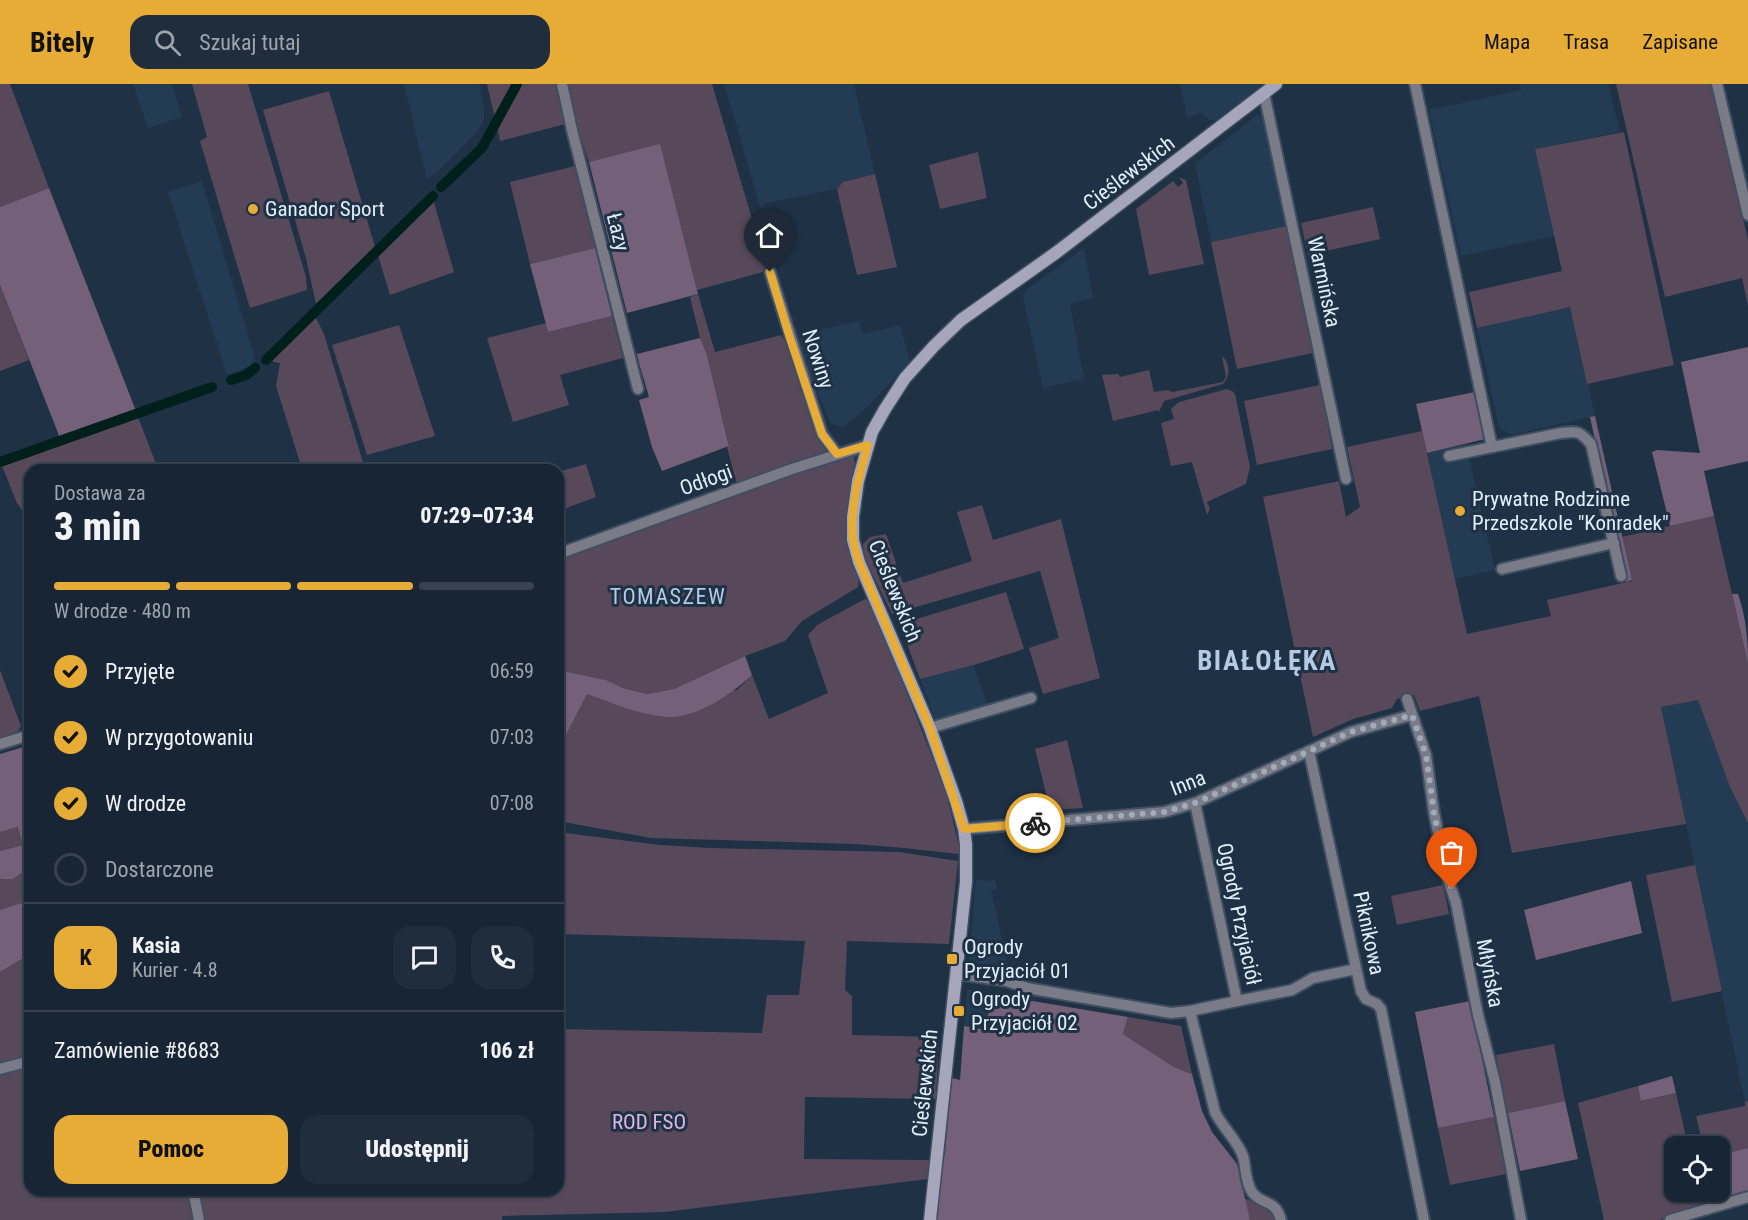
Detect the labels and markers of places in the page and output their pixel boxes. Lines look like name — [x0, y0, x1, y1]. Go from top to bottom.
place label: Ganador Sport — [265, 197, 385, 221]
marker: Ganador Sport — [246, 202, 260, 216]
pin — [744, 210, 795, 272]
place label: Prywatne Rodzinne Przedszkole "Konradek" — [1472, 487, 1669, 535]
marker: Prywatne Rodzinne Przedszkole "Konradek" — [1453, 504, 1467, 518]
pin — [1426, 827, 1477, 889]
place label: Ogrody Przyjaciół 01 — [964, 935, 1071, 983]
marker: Ogrody Przyjaciół 01 — [945, 952, 959, 966]
place label: Ogrody Przyjaciół 02 — [971, 987, 1078, 1035]
marker: Ogrody Przyjaciół 02 — [952, 1004, 966, 1018]

